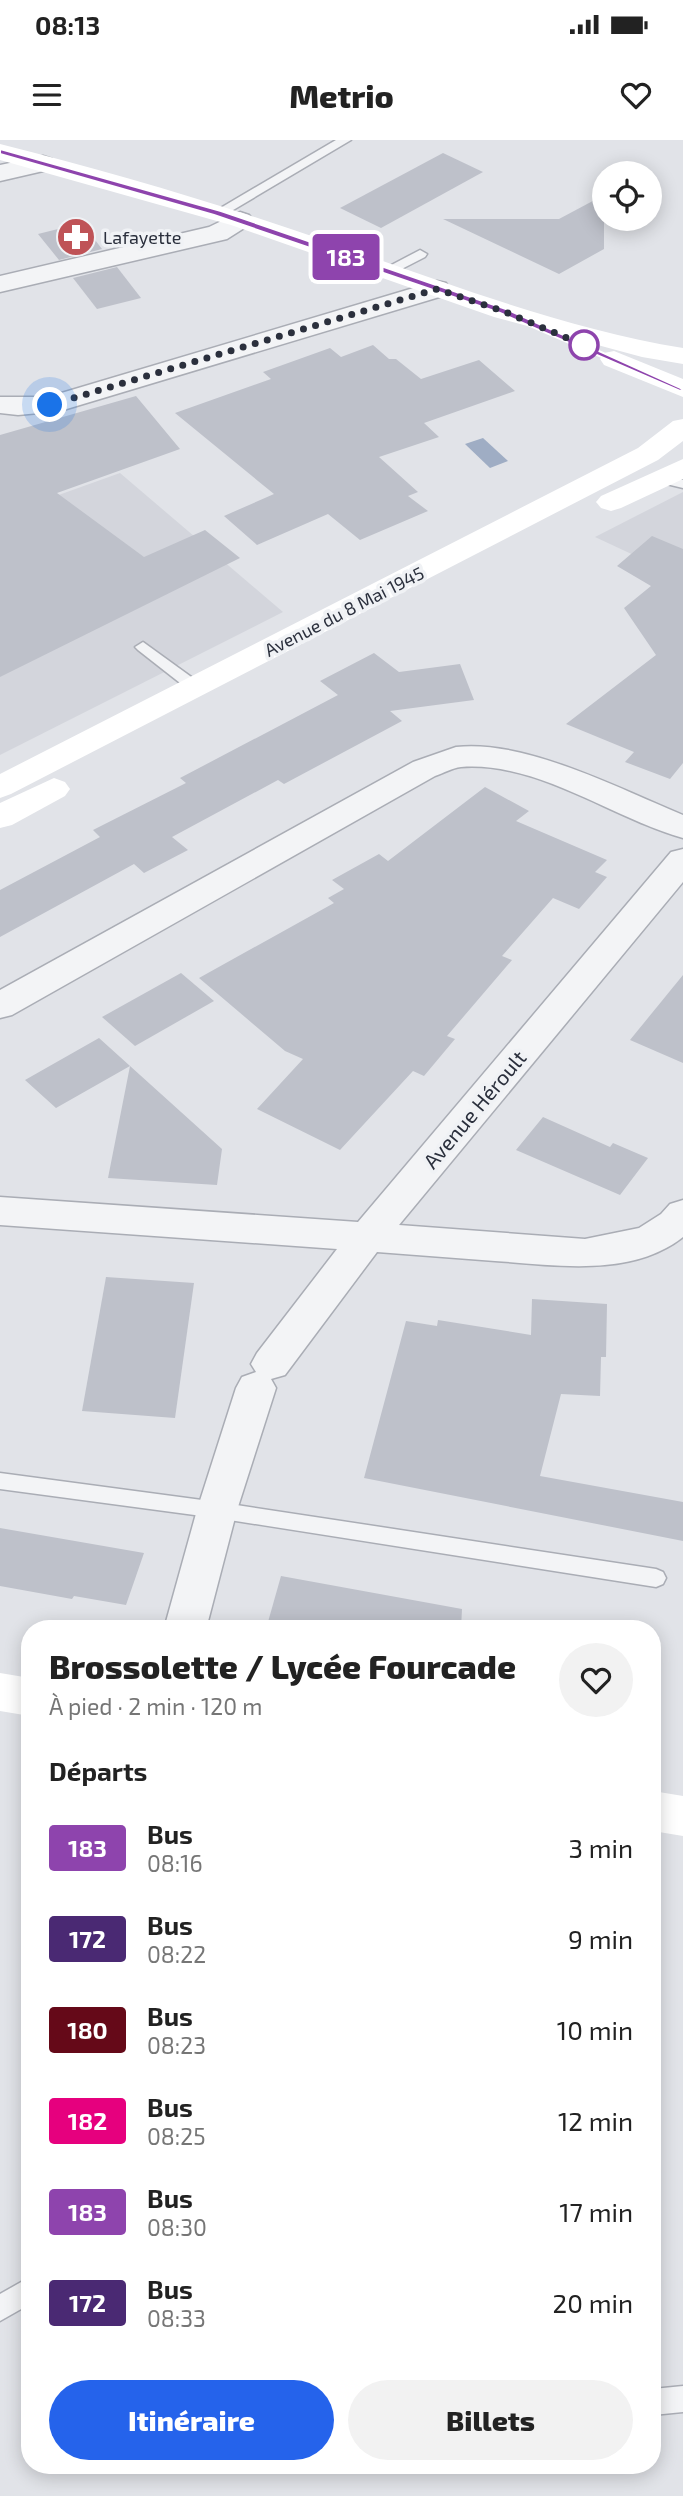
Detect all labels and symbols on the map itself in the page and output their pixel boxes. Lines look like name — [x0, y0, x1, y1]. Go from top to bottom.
pharmacy icon: Lafayette — [55, 216, 97, 258]
place label: Lafayette — [103, 226, 181, 248]
line badge: 183 — [306, 234, 386, 280]
unlabelled marker — [569, 330, 599, 360]
your location — [32, 387, 67, 422]
street label: Avenue du 8 Mai 1945 — [261, 561, 427, 661]
street label: Avenue Héroult — [417, 1045, 531, 1173]

